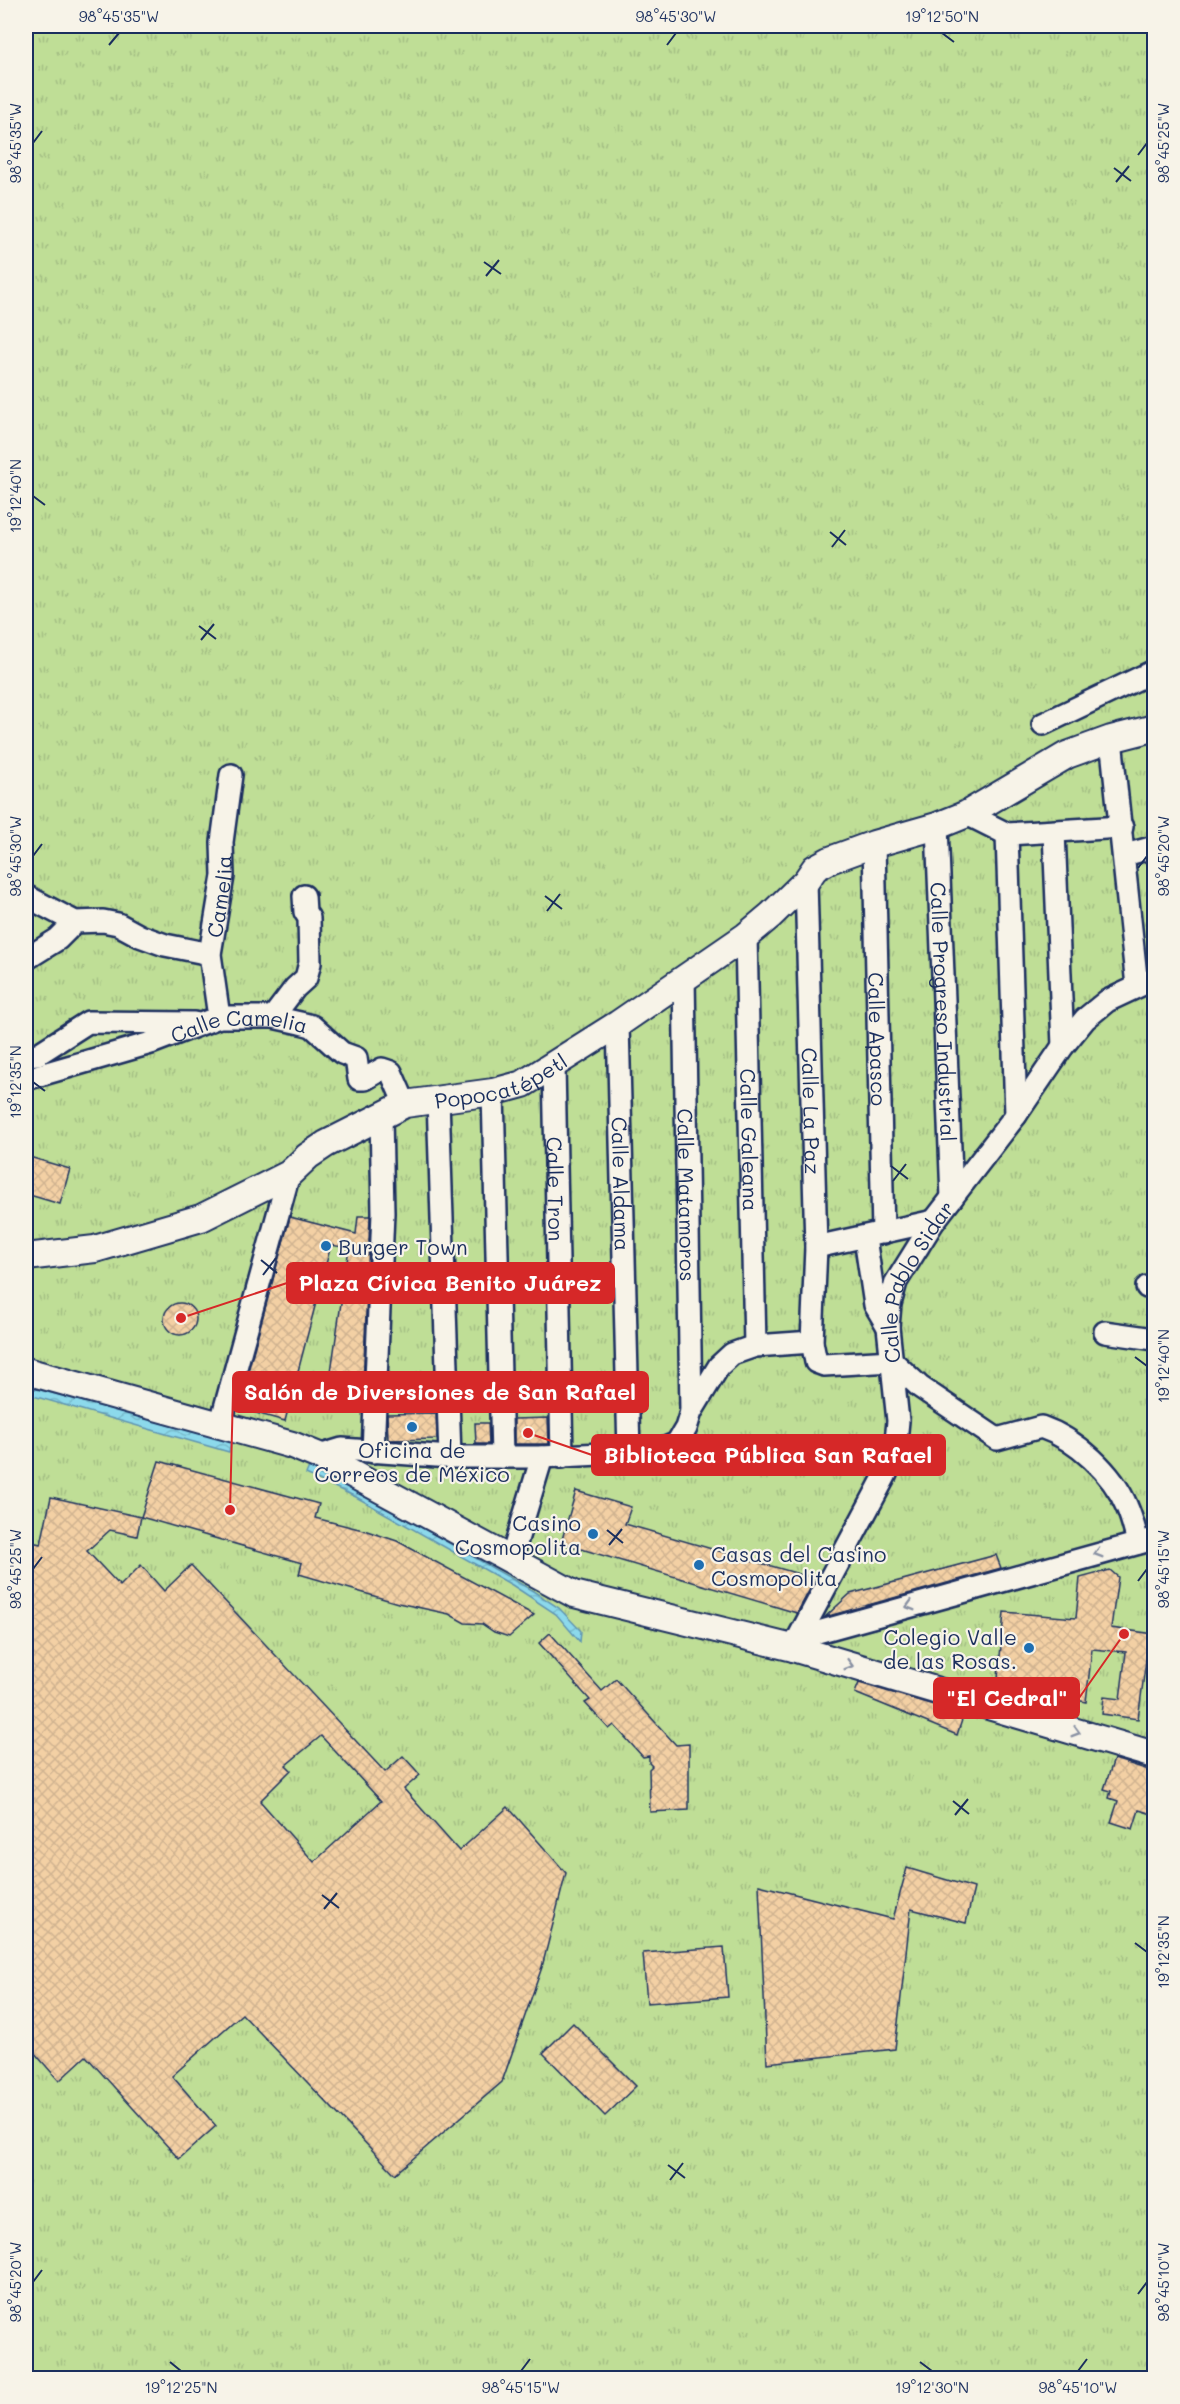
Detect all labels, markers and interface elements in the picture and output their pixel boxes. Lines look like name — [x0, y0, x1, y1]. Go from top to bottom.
text: 98°45'35"W — [79, 6, 159, 26]
text: 98°45'30"W — [635, 6, 717, 26]
text: 19°12'50"N — [905, 6, 979, 26]
text: 98°45'35"W — [5, 103, 25, 183]
text: 98°45'25"W — [1153, 103, 1173, 183]
text: 19°12'40"N — [5, 459, 25, 533]
text: 98°45'30"W — [5, 815, 25, 897]
text: 98°45'20"W — [1153, 816, 1173, 896]
street label: Camelia — [199, 855, 236, 939]
street label: Calle Progreso Industrial — [926, 881, 963, 1142]
street label: Calle Apasco — [863, 972, 894, 1106]
street label: Calle Camelia — [166, 1003, 311, 1048]
text: 19°12'35"N — [5, 1045, 25, 1119]
street label: Popocatépetl — [433, 1046, 572, 1113]
street label: Calle La Paz — [797, 1047, 828, 1175]
street label: Calle Galeana — [735, 1068, 766, 1212]
street label: Calle Matamoros — [673, 1108, 702, 1282]
street label: Calle Aldama — [607, 1116, 637, 1252]
street label: Calle Tron — [542, 1136, 571, 1242]
street label: Calle Pablo Sidar — [874, 1194, 959, 1365]
place label: Burger Town — [338, 1233, 468, 1260]
marker: Burger Town — [319, 1239, 333, 1253]
callout: Plaza Cívica Benito Juárez — [287, 1263, 614, 1303]
text: Plaza Cívica Benito Juárez — [299, 1268, 601, 1297]
text: 19°12'40"N — [1153, 1329, 1173, 1403]
callout: Salón de Diversiones de San Rafael — [233, 1372, 648, 1412]
text: Salón de Diversiones de San Rafael — [244, 1377, 636, 1406]
marker: Oficina de Correos de México — [405, 1420, 419, 1434]
callout: Biblioteca Pública San Rafael — [592, 1435, 945, 1475]
place label: Oficina de Correos de México — [314, 1436, 510, 1487]
text: Biblioteca Pública San Rafael — [604, 1440, 932, 1469]
place label: Casino Cosmopolita — [455, 1509, 581, 1560]
marker: Casino Cosmopolita — [586, 1527, 600, 1541]
text: 98°45'25"W — [5, 1529, 25, 1609]
text: 98°45'15"W — [1153, 1530, 1173, 1608]
place label: Casas del Casino Cosmopolita — [711, 1540, 886, 1591]
one-way arrow — [1093, 1546, 1103, 1559]
marker: Casas del Casino Cosmopolita — [692, 1558, 706, 1572]
one-way arrow — [905, 1599, 916, 1611]
place label: Colegio Valle de las Rosas. — [883, 1623, 1017, 1674]
marker: Colegio Valle de las Rosas. — [1022, 1641, 1036, 1655]
one-way arrow — [843, 1658, 854, 1670]
callout: "El Cedral" — [934, 1678, 1079, 1718]
text: "El Cedral" — [946, 1683, 1068, 1712]
one-way arrow — [1070, 1725, 1081, 1737]
text: 19°12'35"N — [1153, 1915, 1173, 1989]
text: 98°45'20"W — [5, 2242, 25, 2322]
text: 98°45'10"W — [1153, 2242, 1173, 2322]
text: 19°12'25"N — [144, 2377, 218, 2397]
text: 98°45'15"W — [482, 2377, 560, 2397]
text: 19°12'30"N — [895, 2377, 969, 2397]
text: 98°45'10"W — [1038, 2377, 1118, 2397]

